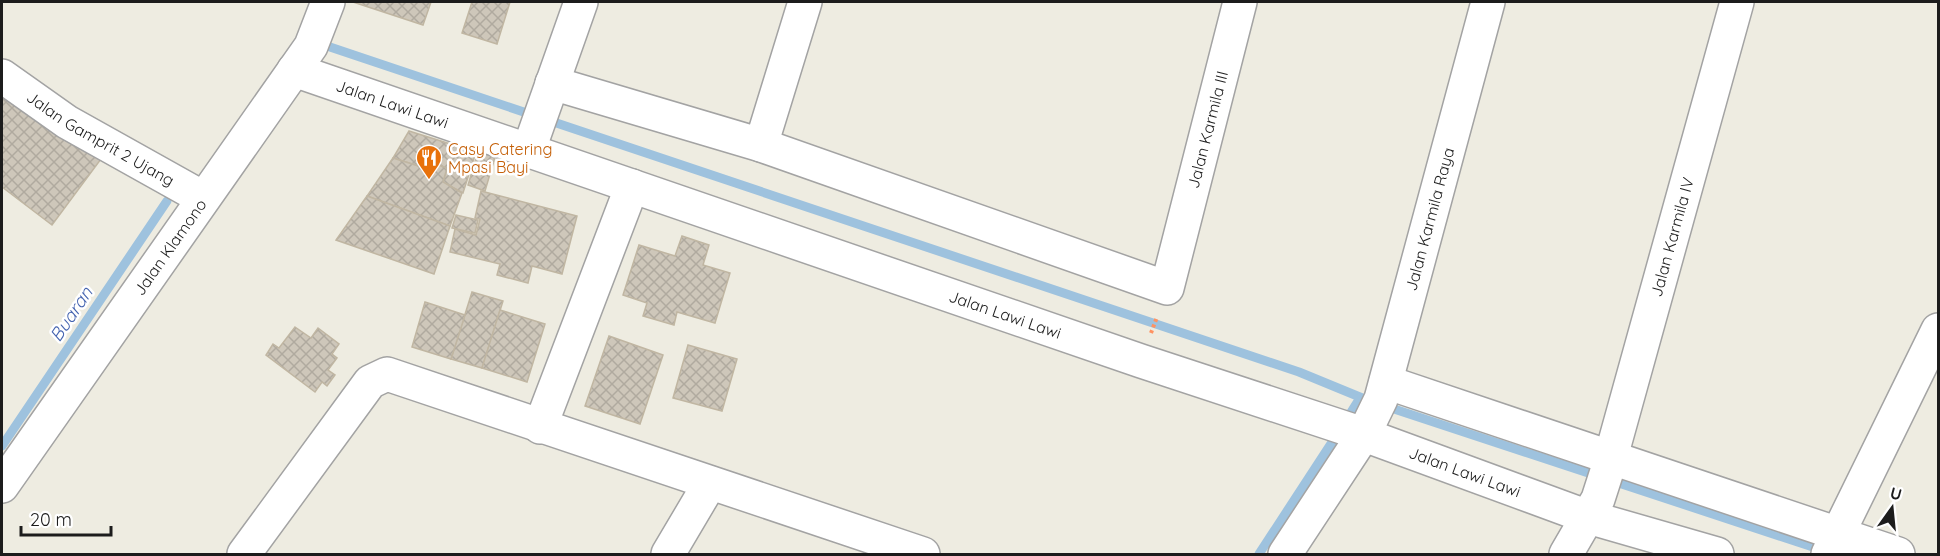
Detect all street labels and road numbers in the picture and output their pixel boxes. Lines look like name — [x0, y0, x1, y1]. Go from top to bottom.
street label: Jalan Karmila III — [1183, 69, 1232, 190]
street label: Jalan Lawi Lawi — [334, 75, 451, 132]
street label: Jalan Gamprit 2 Ujang — [23, 87, 178, 190]
street label: Jalan Karmila Raya — [1401, 145, 1458, 293]
street label: Jalan Karmila IV — [1646, 175, 1698, 299]
street label: Jalan Klamono — [129, 195, 211, 299]
street label: Jalan Lawi Lawi — [946, 286, 1064, 343]
street label: Jalan Lawi Lawi — [1406, 442, 1524, 501]

